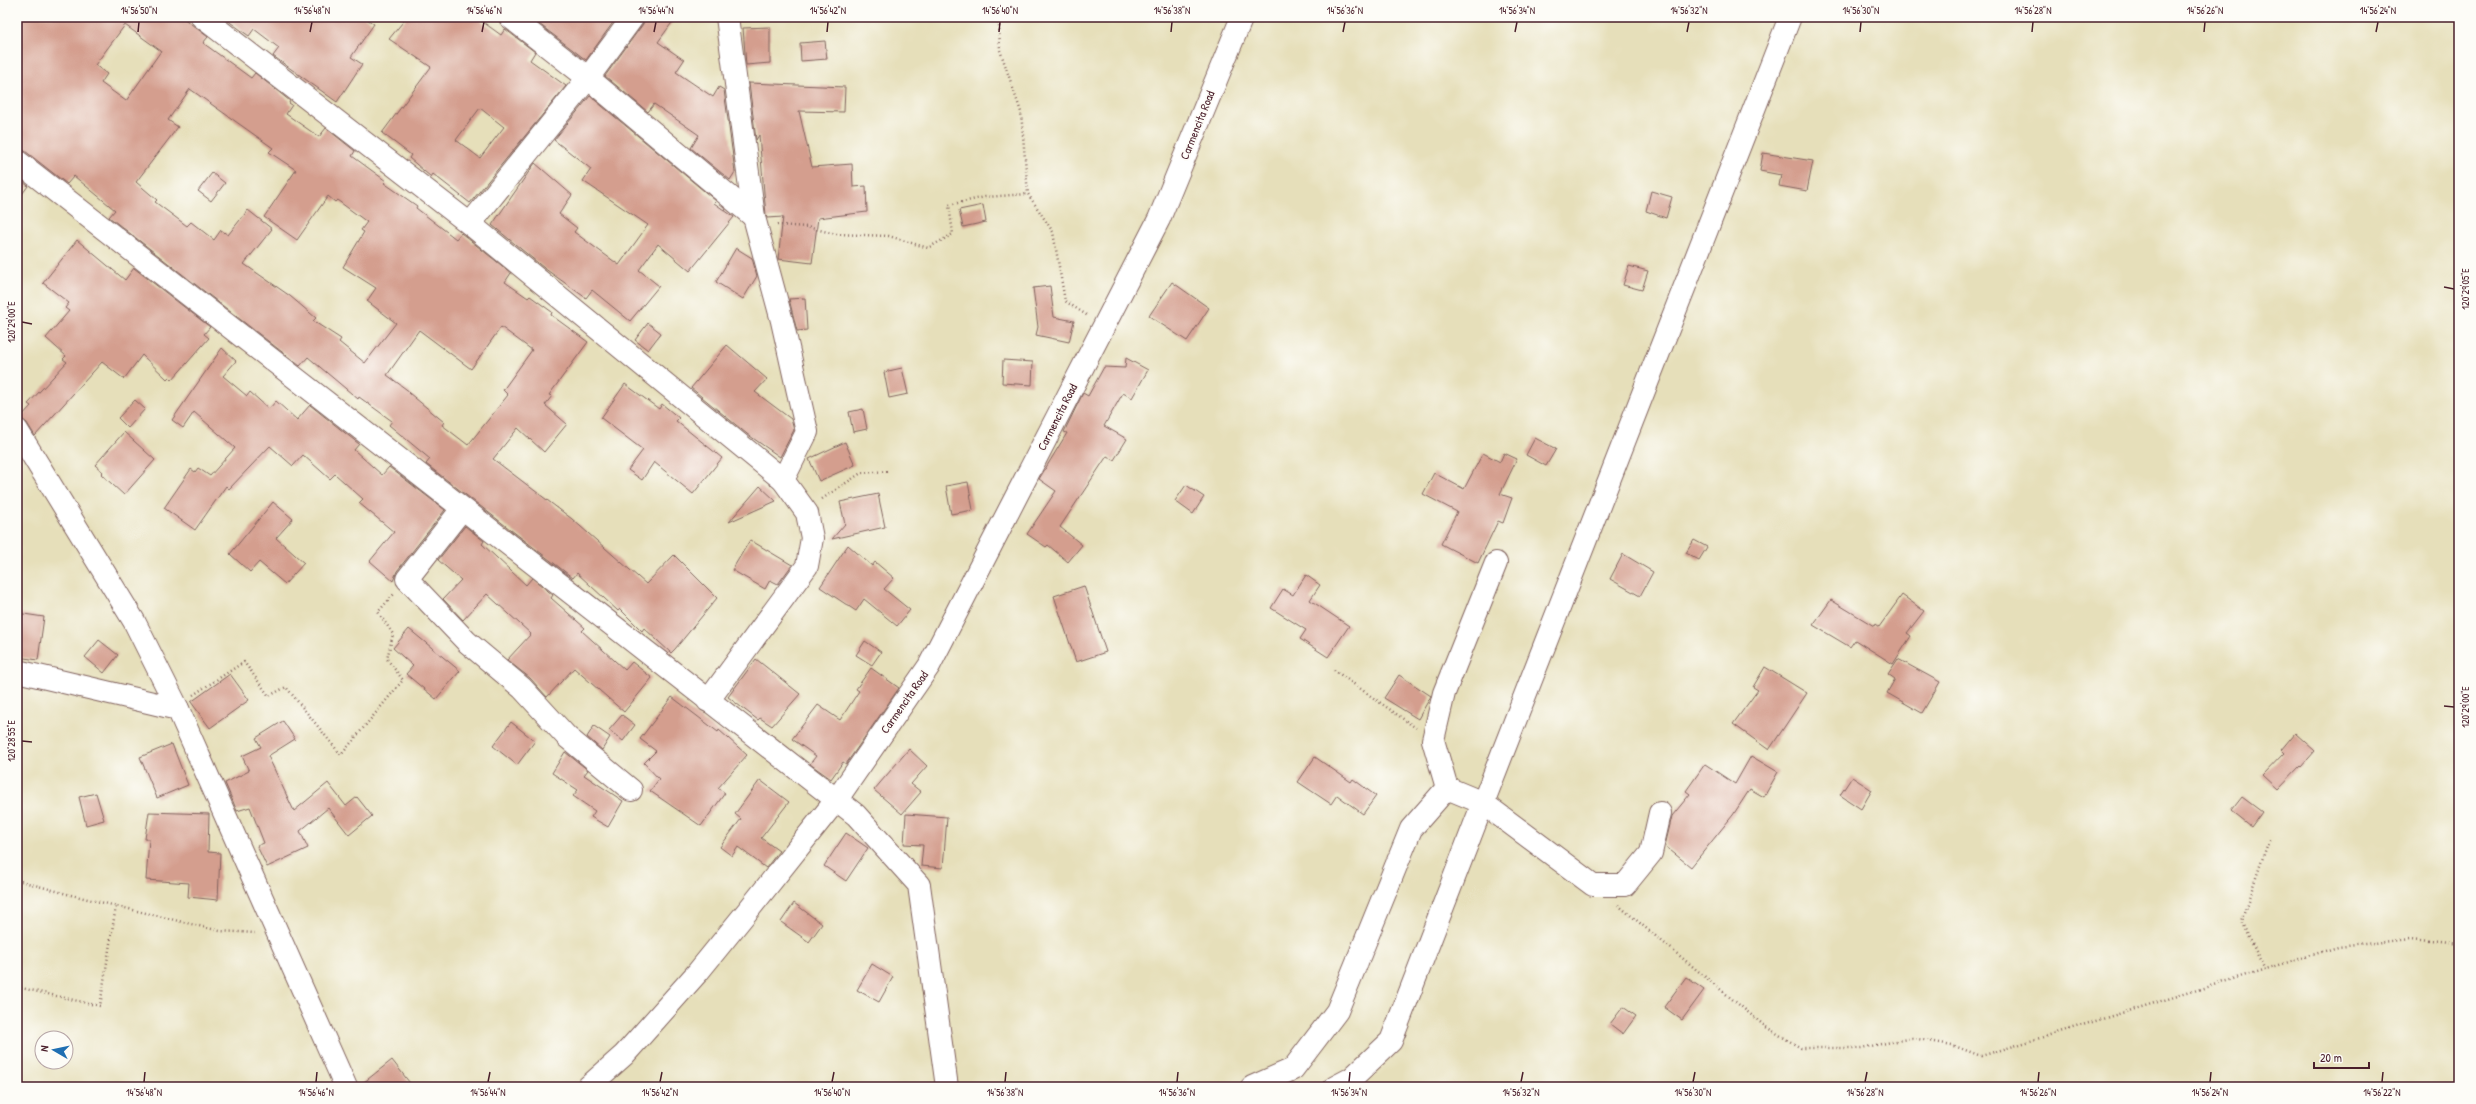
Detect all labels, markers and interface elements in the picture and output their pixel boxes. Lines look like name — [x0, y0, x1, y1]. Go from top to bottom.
text: 14°56'50"N — [121, 4, 157, 17]
text: 14°56'48"N — [294, 4, 330, 17]
text: 14°56'46"N — [466, 4, 502, 17]
text: 14°56'44"N — [638, 4, 674, 17]
text: 14°56'42"N — [810, 4, 846, 17]
text: 14°56'40"N — [982, 4, 1018, 17]
text: 14°56'38"N — [1154, 4, 1190, 17]
text: 14°56'36"N — [1327, 4, 1363, 17]
text: 14°56'34"N — [1499, 4, 1535, 17]
text: 14°56'32"N — [1670, 4, 1708, 17]
text: 14°56'30"N — [1843, 4, 1879, 17]
text: 14°56'28"N — [2015, 4, 2051, 17]
text: 14°56'26"N — [2187, 4, 2223, 17]
text: 14°56'24"N — [2360, 4, 2396, 17]
street label: Carmencita Road — [1175, 88, 1219, 162]
text: 120°29'05"E — [2459, 268, 2472, 310]
text: 120°29'00"E — [5, 301, 18, 343]
street label: Carmencita Road — [1033, 380, 1081, 453]
street label: Carmencita Road — [876, 667, 932, 737]
text: 120°29'00"E — [2459, 686, 2472, 728]
text: 120°28'55"E — [5, 720, 18, 762]
north arrow — [34, 1030, 74, 1070]
text: N — [37, 1044, 52, 1052]
scale bar — [2314, 1044, 2369, 1070]
text: 20 m — [2320, 1049, 2342, 1066]
text: 14°56'48"N — [126, 1086, 162, 1099]
text: 14°56'46"N — [298, 1086, 334, 1099]
text: 14°56'44"N — [470, 1086, 506, 1099]
text: 14°56'42"N — [642, 1086, 678, 1099]
text: 14°56'40"N — [814, 1086, 850, 1099]
text: 14°56'38"N — [987, 1086, 1023, 1099]
text: 14°56'36"N — [1159, 1086, 1195, 1099]
text: 14°56'34"N — [1331, 1086, 1367, 1099]
text: 14°56'32"N — [1502, 1086, 1540, 1099]
text: 14°56'30"N — [1675, 1086, 1711, 1099]
text: 14°56'28"N — [1847, 1086, 1883, 1099]
text: 14°56'26"N — [2020, 1086, 2056, 1099]
text: 14°56'24"N — [2192, 1086, 2228, 1099]
text: 14°56'22"N — [2363, 1086, 2401, 1099]

